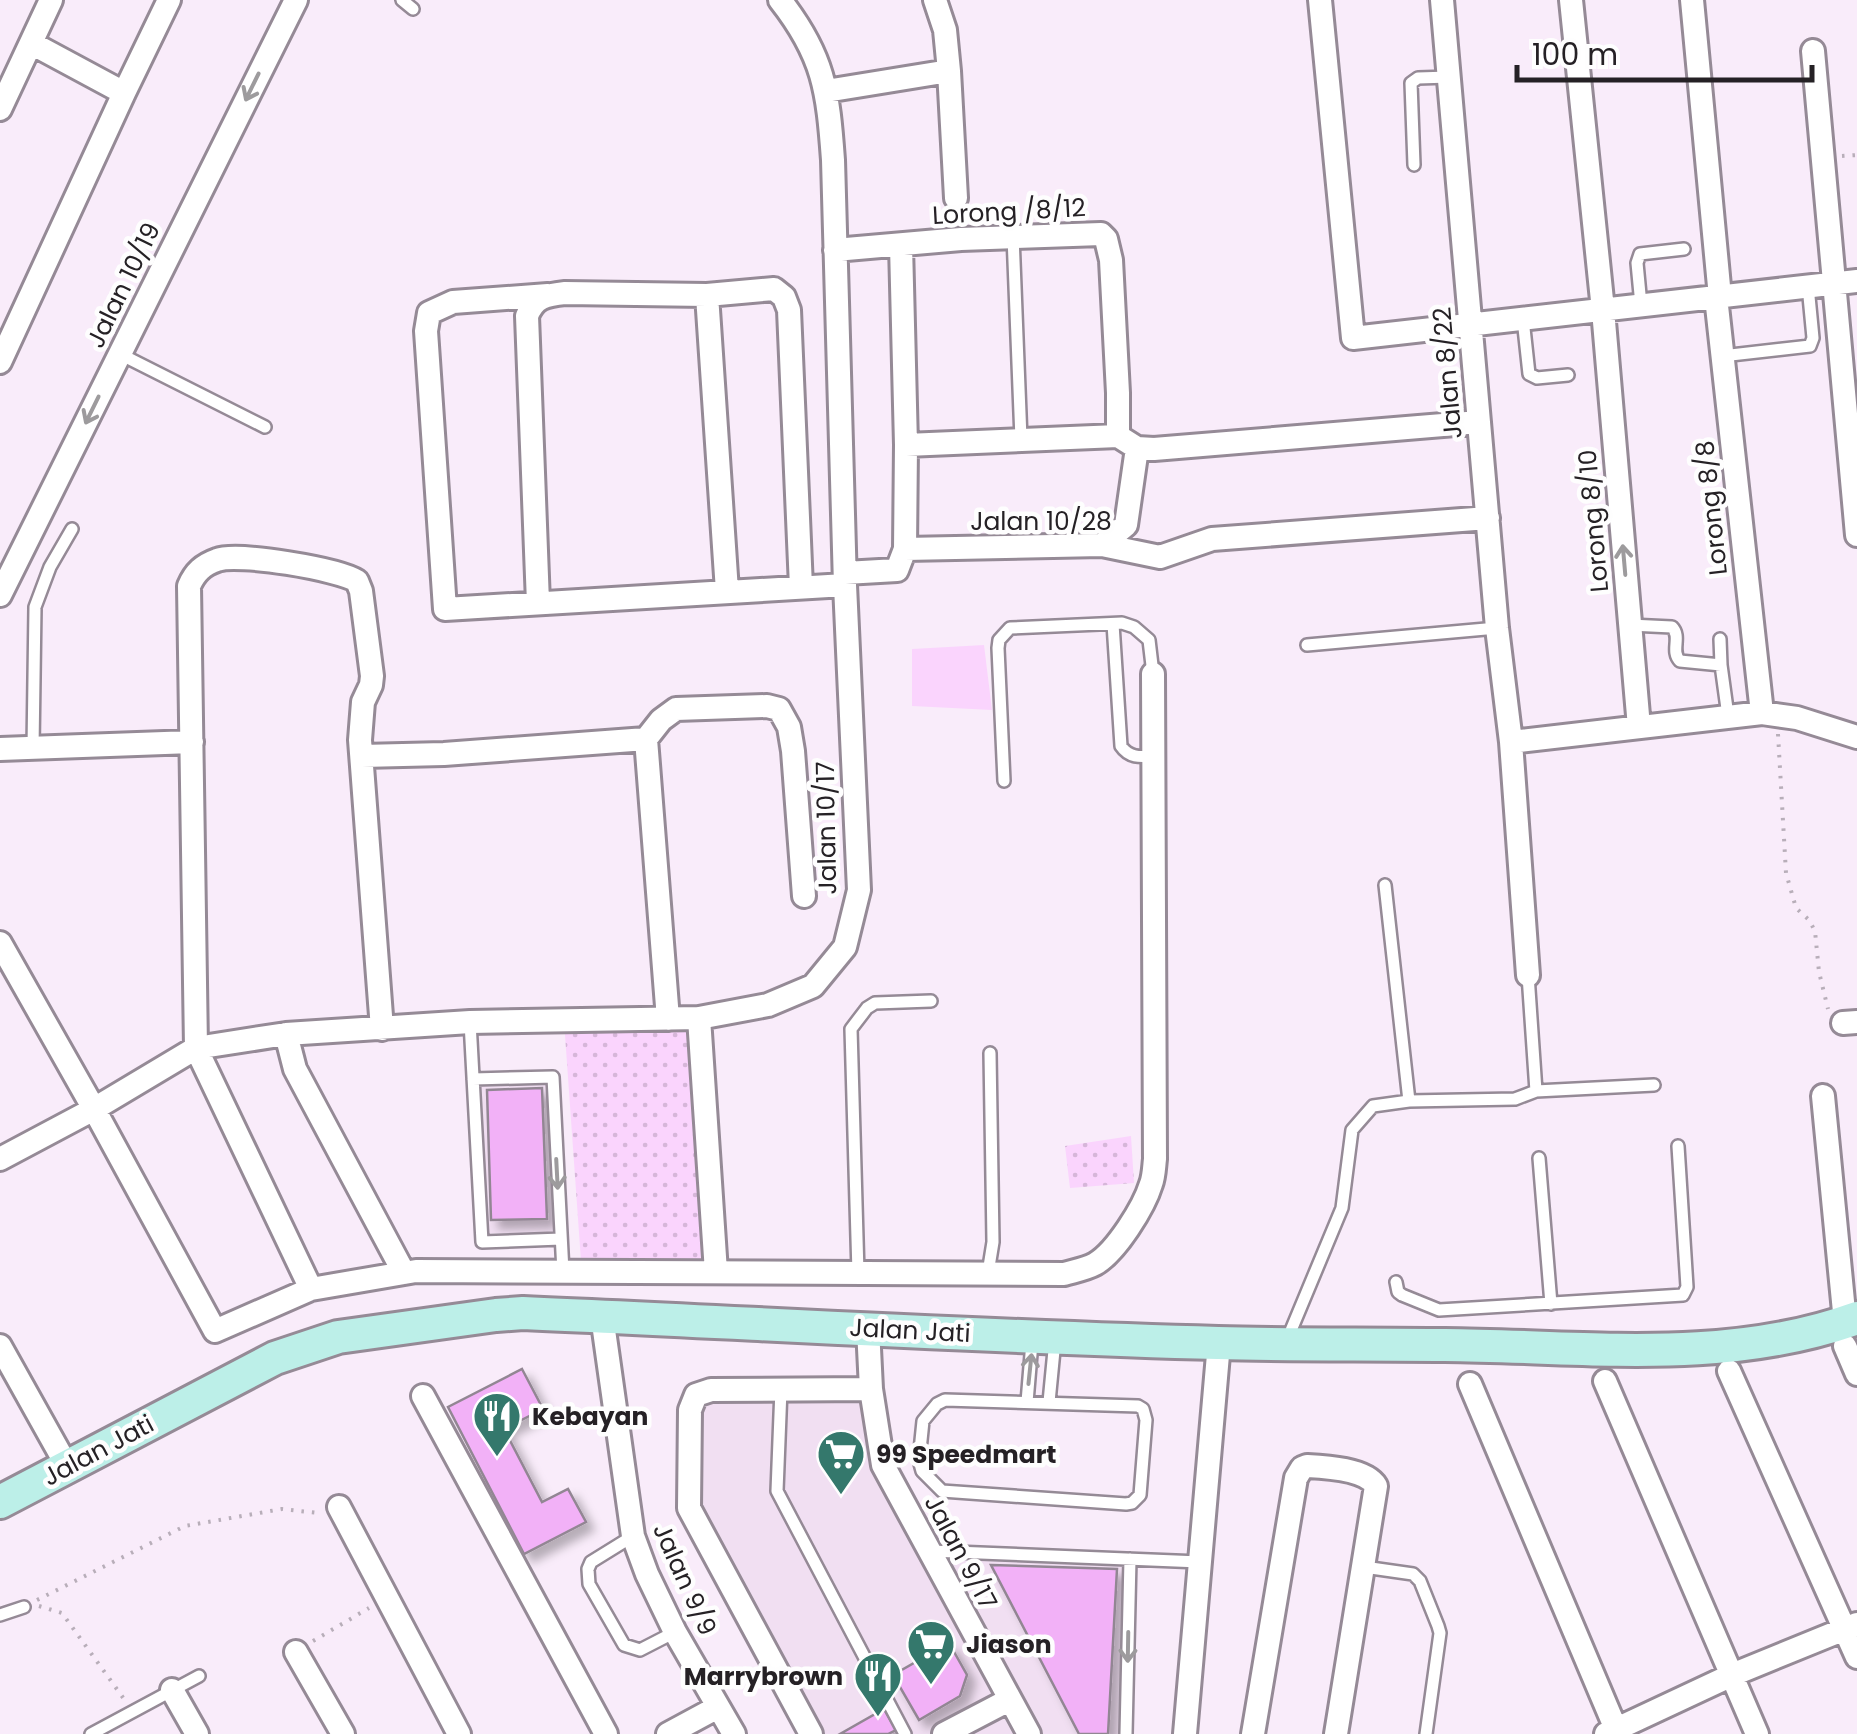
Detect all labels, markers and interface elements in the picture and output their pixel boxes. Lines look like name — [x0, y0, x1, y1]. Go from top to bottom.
scale bar — [1517, 20, 1812, 82]
text: 100 m — [1532, 33, 1618, 76]
one-way arrow — [242, 72, 261, 102]
street label: Lorong /8/12 — [931, 190, 1087, 233]
street label: Jalan 10/19 — [78, 217, 169, 354]
street label: Jalan 8/22 — [1424, 306, 1471, 440]
one-way arrow — [82, 394, 101, 424]
street label: Lorong 8/8 — [1687, 439, 1736, 577]
street label: Lorong 8/10 — [1570, 448, 1617, 594]
street label: Jalan 10/28 — [970, 504, 1112, 539]
one-way arrow — [1615, 544, 1634, 576]
street label: Jalan 10/17 — [808, 761, 845, 895]
one-way arrow — [548, 1157, 567, 1190]
street label: Jalan Jati — [849, 1310, 971, 1351]
one-way arrow — [1020, 1353, 1039, 1385]
restaurant icon: Kebayan — [471, 1390, 523, 1458]
place label: Kebayan — [532, 1399, 648, 1434]
street label: Jalan Jati — [36, 1407, 160, 1494]
supermarket icon: 99 Speedmart — [815, 1428, 867, 1496]
place label: 99 Speedmart — [876, 1437, 1056, 1472]
street label: Jalan 9/17 — [916, 1489, 1005, 1616]
street label: Jalan 9/9 — [644, 1518, 725, 1641]
supermarket icon: Jiason — [905, 1618, 957, 1686]
place label: Jiason — [966, 1627, 1052, 1662]
one-way arrow — [1119, 1630, 1138, 1662]
restaurant icon: Marrybrown — [852, 1650, 904, 1718]
place label: Marrybrown — [684, 1659, 843, 1694]

